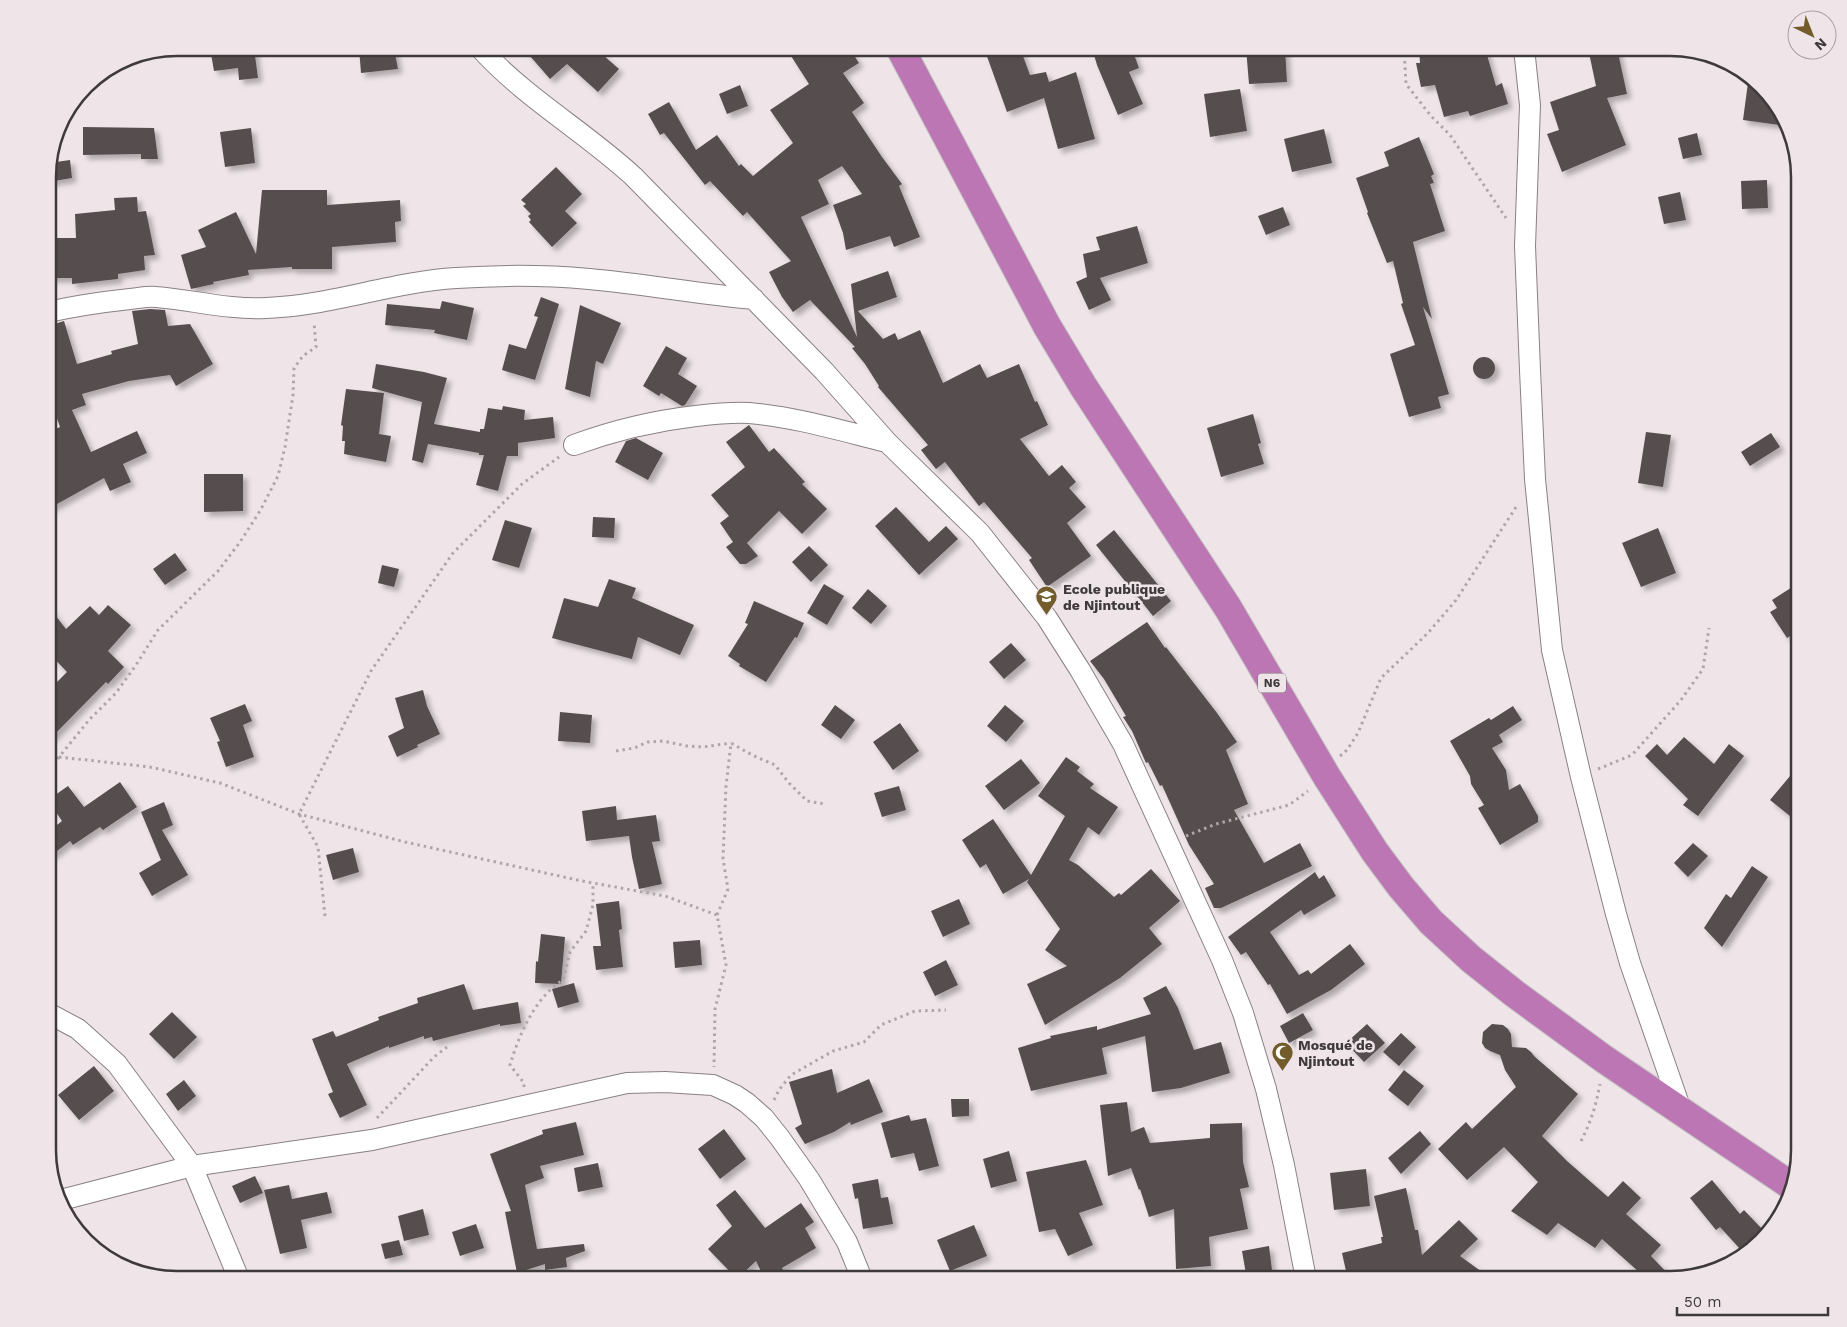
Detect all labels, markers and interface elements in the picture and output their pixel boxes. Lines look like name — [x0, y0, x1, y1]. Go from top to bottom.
north arrow — [1787, 10, 1837, 60]
text: N — [1812, 35, 1830, 54]
place label: Ecole publique de Njintout — [1063, 581, 1165, 613]
school or university icon: Ecole publique de Njintout — [1035, 585, 1059, 616]
road number: N6 — [1258, 674, 1286, 692]
place label: Mosqué de Njintout — [1298, 1037, 1373, 1069]
mosque icon: Mosqué de Njintout — [1270, 1041, 1294, 1072]
scale bar — [1677, 1284, 1828, 1316]
text: 50 m — [1684, 1293, 1721, 1311]

